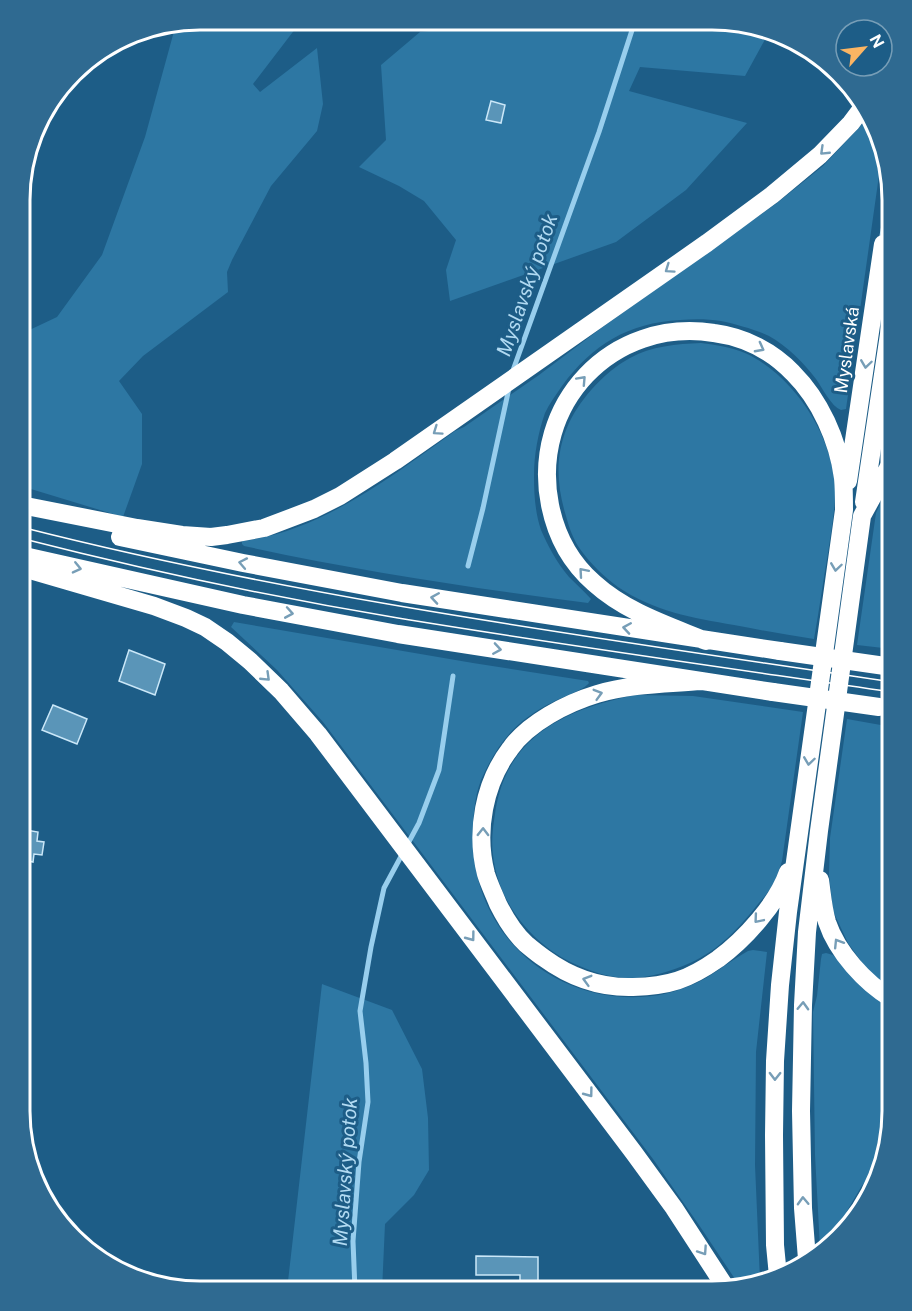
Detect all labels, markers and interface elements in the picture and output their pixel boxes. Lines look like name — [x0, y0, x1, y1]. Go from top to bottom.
north arrow — [834, 18, 894, 78]
text: N — [865, 31, 888, 51]
one-way arrow — [820, 143, 831, 154]
water label: Myslavský potok — [491, 210, 563, 359]
one-way arrow — [665, 262, 676, 273]
street label: Myslavská — [830, 305, 863, 395]
one-way arrow — [754, 341, 764, 352]
one-way arrow — [860, 360, 872, 369]
one-way arrow — [575, 376, 586, 387]
one-way arrow — [432, 424, 443, 435]
one-way arrow — [238, 557, 248, 570]
one-way arrow — [72, 561, 82, 574]
one-way arrow — [830, 563, 842, 572]
one-way arrow — [579, 568, 590, 579]
one-way arrow — [430, 593, 439, 605]
one-way arrow — [284, 607, 293, 619]
one-way arrow — [623, 623, 632, 635]
one-way arrow — [492, 643, 501, 655]
one-way arrow — [260, 670, 270, 681]
one-way arrow — [592, 689, 603, 701]
one-way arrow — [803, 756, 815, 765]
one-way arrow — [476, 828, 489, 837]
one-way arrow — [754, 912, 765, 923]
one-way arrow — [464, 930, 475, 941]
one-way arrow — [833, 939, 845, 949]
one-way arrow — [582, 975, 593, 987]
one-way arrow — [796, 1001, 809, 1010]
one-way arrow — [769, 1071, 781, 1080]
one-way arrow — [582, 1086, 593, 1097]
water label: Myslavský potok — [328, 1097, 362, 1247]
one-way arrow — [797, 1196, 810, 1205]
one-way arrow — [696, 1244, 707, 1255]

